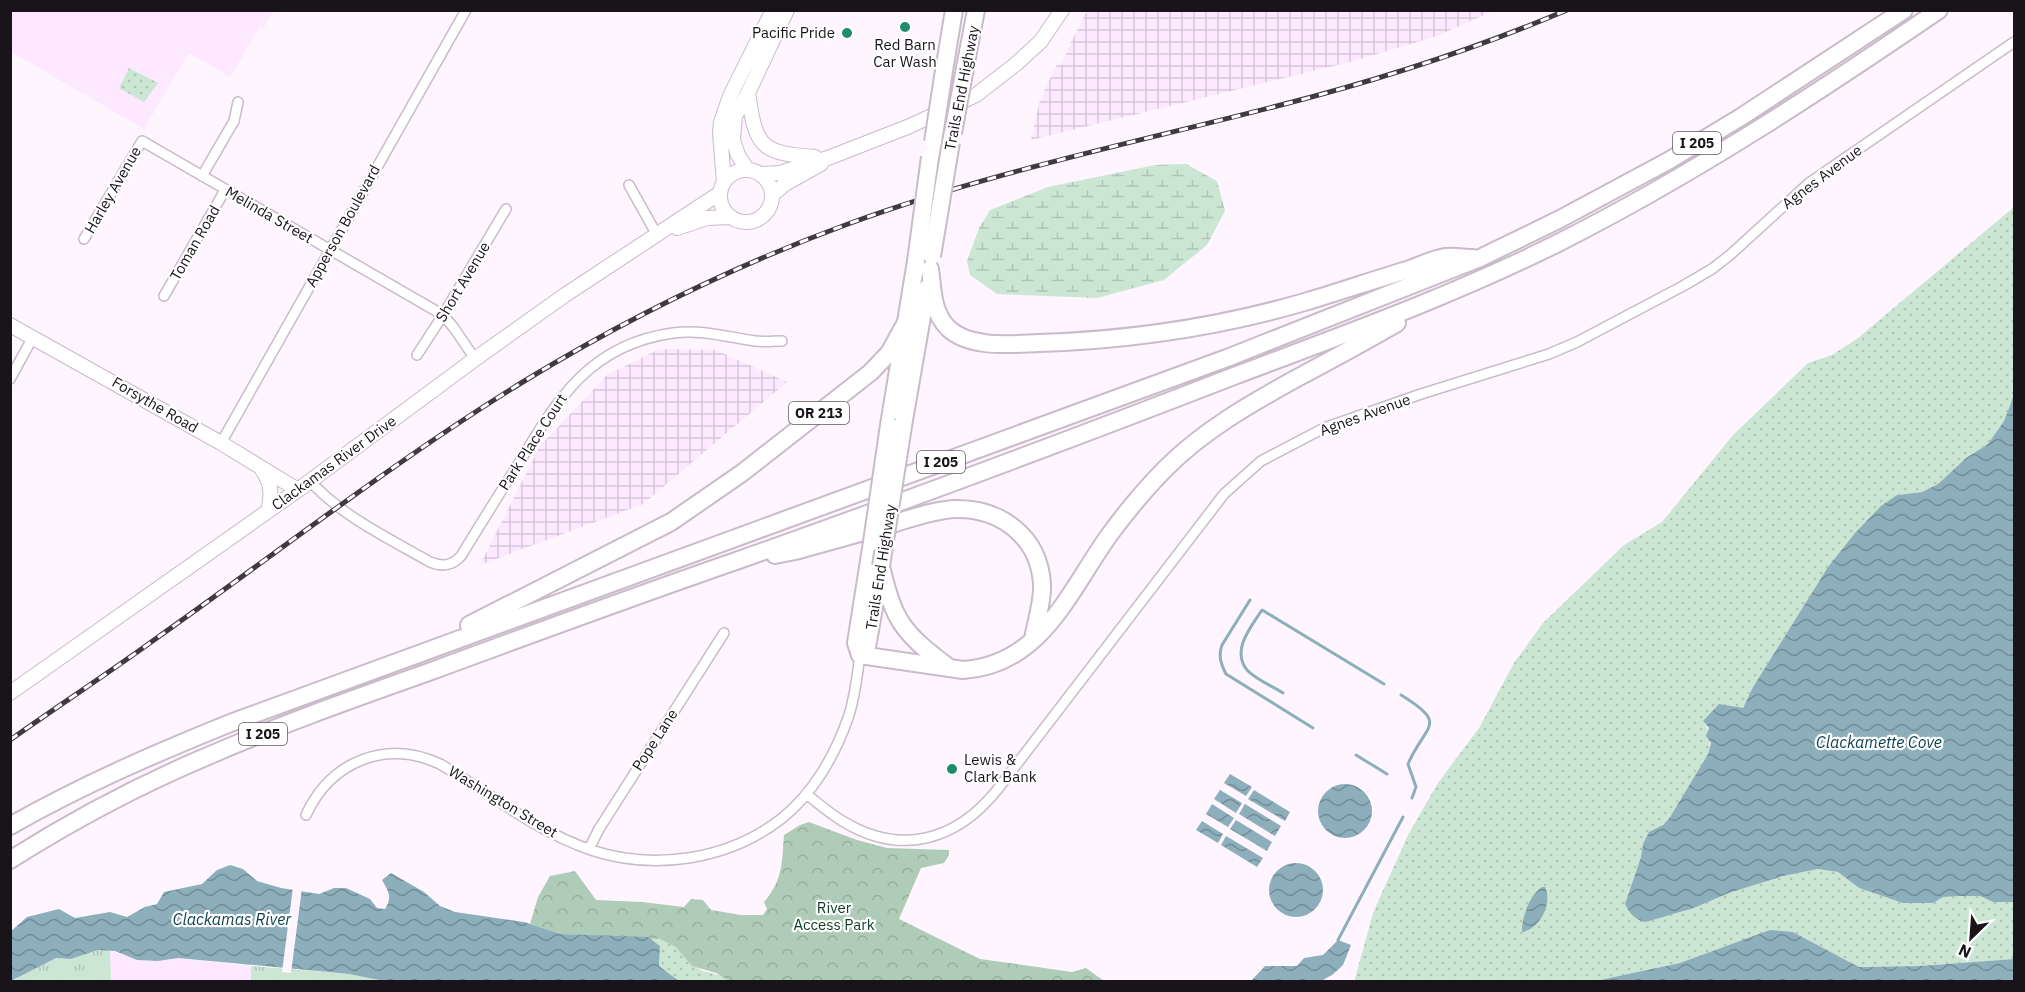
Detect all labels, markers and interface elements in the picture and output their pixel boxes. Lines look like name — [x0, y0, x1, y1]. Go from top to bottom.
marker: Red Barn Car Wash — [898, 20, 912, 34]
place label: Pacific Pride — [752, 23, 835, 42]
street label: Trails End Highway — [940, 23, 983, 152]
marker: Pacific Pride — [840, 26, 854, 40]
place label: Red Barn Car Wash — [873, 35, 937, 71]
road number: I 205 — [1673, 132, 1721, 154]
street label: Agnes Avenue — [1778, 140, 1865, 213]
street label: Harley Avenue — [80, 143, 145, 237]
street label: Apperson Boulevard — [301, 161, 384, 290]
street label: Melinda Street — [222, 182, 317, 247]
street label: Toman Road — [165, 202, 224, 284]
street label: Short Avenue — [431, 238, 494, 325]
street label: Forsythe Road — [109, 372, 202, 437]
street label: Agnes Avenue — [1317, 389, 1413, 440]
street label: Park Place Court — [494, 390, 571, 494]
road number: OR 213 — [789, 402, 849, 424]
street label: Clackamas River Drive — [268, 411, 400, 514]
road number: I 205 — [917, 451, 965, 473]
street label: Trails End Highway — [861, 502, 900, 631]
street label: Pope Lane — [628, 705, 682, 774]
road number: I 205 — [239, 723, 287, 745]
water label: Clackamette Cove — [1816, 732, 1942, 752]
place label: Lewis & Clark Bank — [964, 750, 1037, 786]
street label: Washington Street — [445, 761, 561, 842]
marker: Lewis & Clark Bank — [945, 762, 959, 776]
park label: River Access Park — [793, 898, 875, 934]
north arrow — [1941, 908, 2001, 968]
water label: Clackamas River — [173, 909, 292, 929]
text: N — [1955, 940, 1974, 963]

